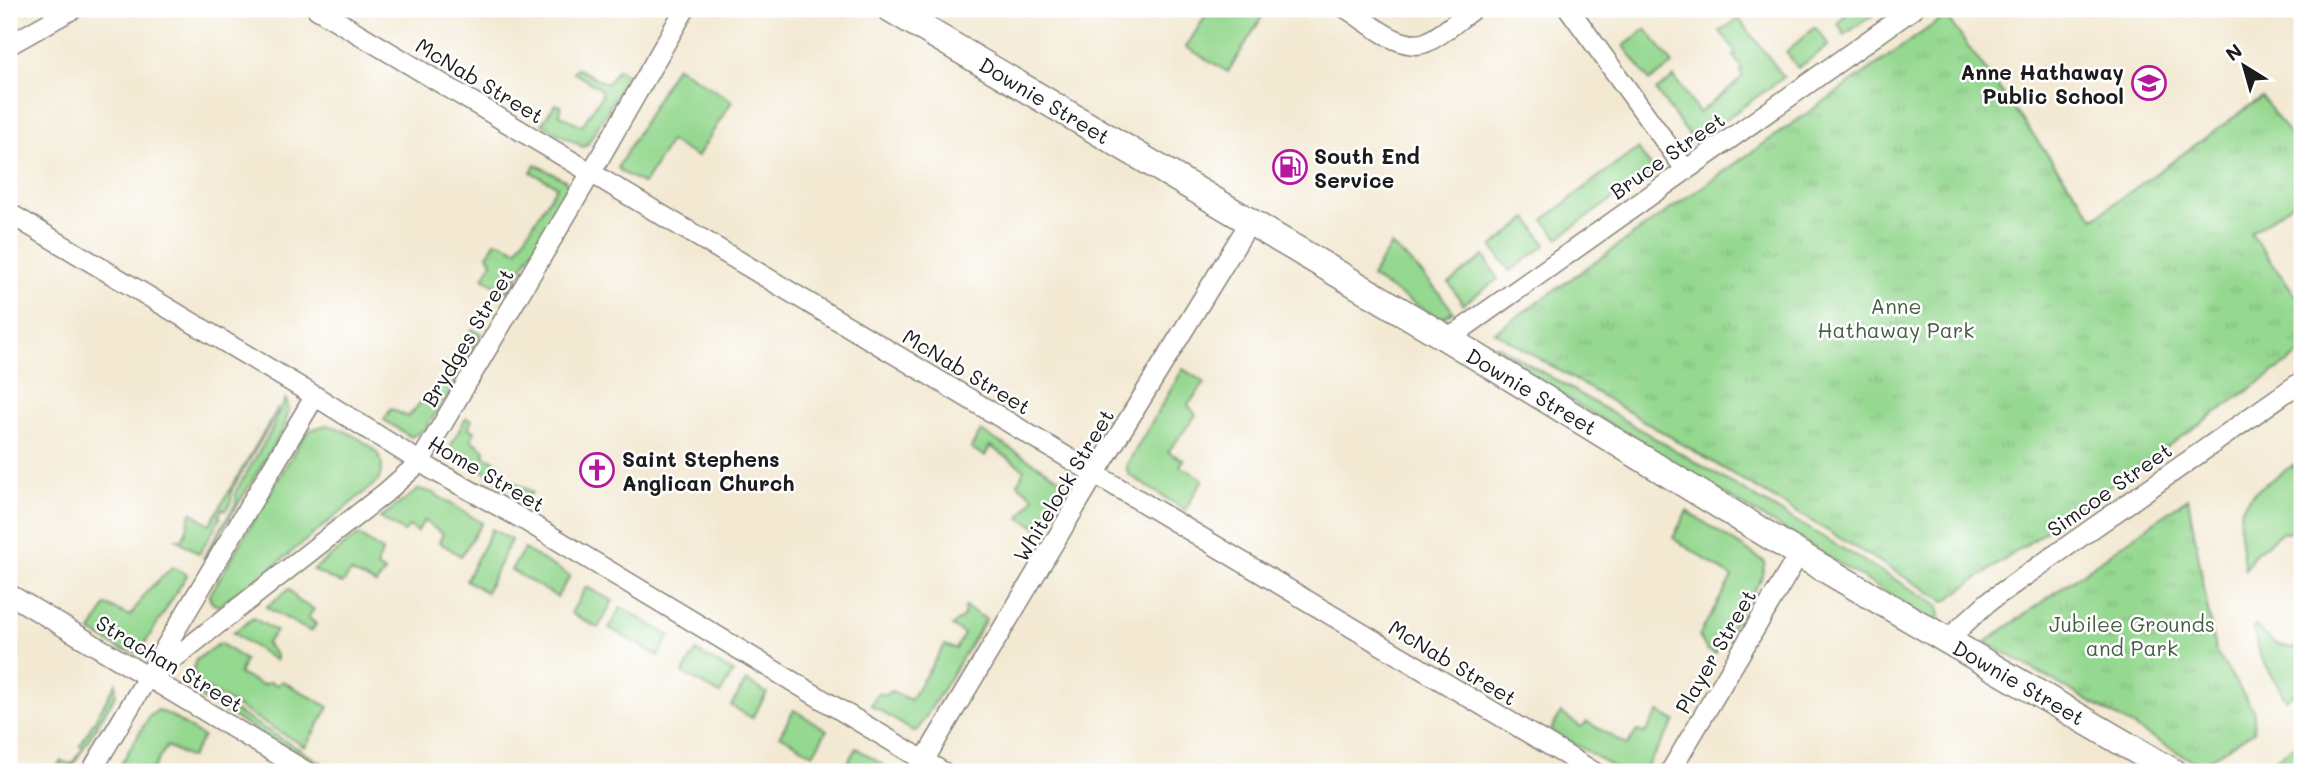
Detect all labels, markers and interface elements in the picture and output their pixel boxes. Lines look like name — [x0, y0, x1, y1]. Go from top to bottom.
street label: McNab Street — [411, 31, 549, 129]
north arrow — [2210, 32, 2280, 102]
text: N — [2220, 38, 2247, 66]
street label: Downie Street — [975, 50, 1115, 150]
place label: Anne Hathaway Public School — [1961, 58, 2124, 109]
school or university icon: Anne Hathaway Public School — [2130, 64, 2168, 102]
street label: Bruce Street — [1604, 106, 1730, 204]
place label: South End Service — [1314, 142, 1420, 193]
fuel station icon: South End Service — [1271, 148, 1309, 186]
street label: Brydges Street — [415, 263, 519, 411]
park label: Anne Hathaway Park — [1818, 292, 1974, 343]
street label: McNab Street — [898, 322, 1036, 420]
street label: Downie Street — [1462, 341, 1602, 441]
street label: Whitelock Street — [1007, 404, 1119, 566]
street label: Home Street — [424, 429, 550, 517]
street label: Simcoe Street — [2041, 436, 2177, 542]
place label: Saint Stephens Anglican Church — [622, 445, 795, 496]
church icon: Saint Stephens Anglican Church — [578, 451, 616, 489]
street label: Player Street — [1668, 584, 1762, 718]
street label: Strachan Street — [91, 608, 249, 718]
park label: Jubilee Grounds and Park — [2049, 610, 2215, 661]
street label: McNab Street — [1384, 613, 1522, 711]
street label: Downie Street — [1948, 633, 2090, 731]

